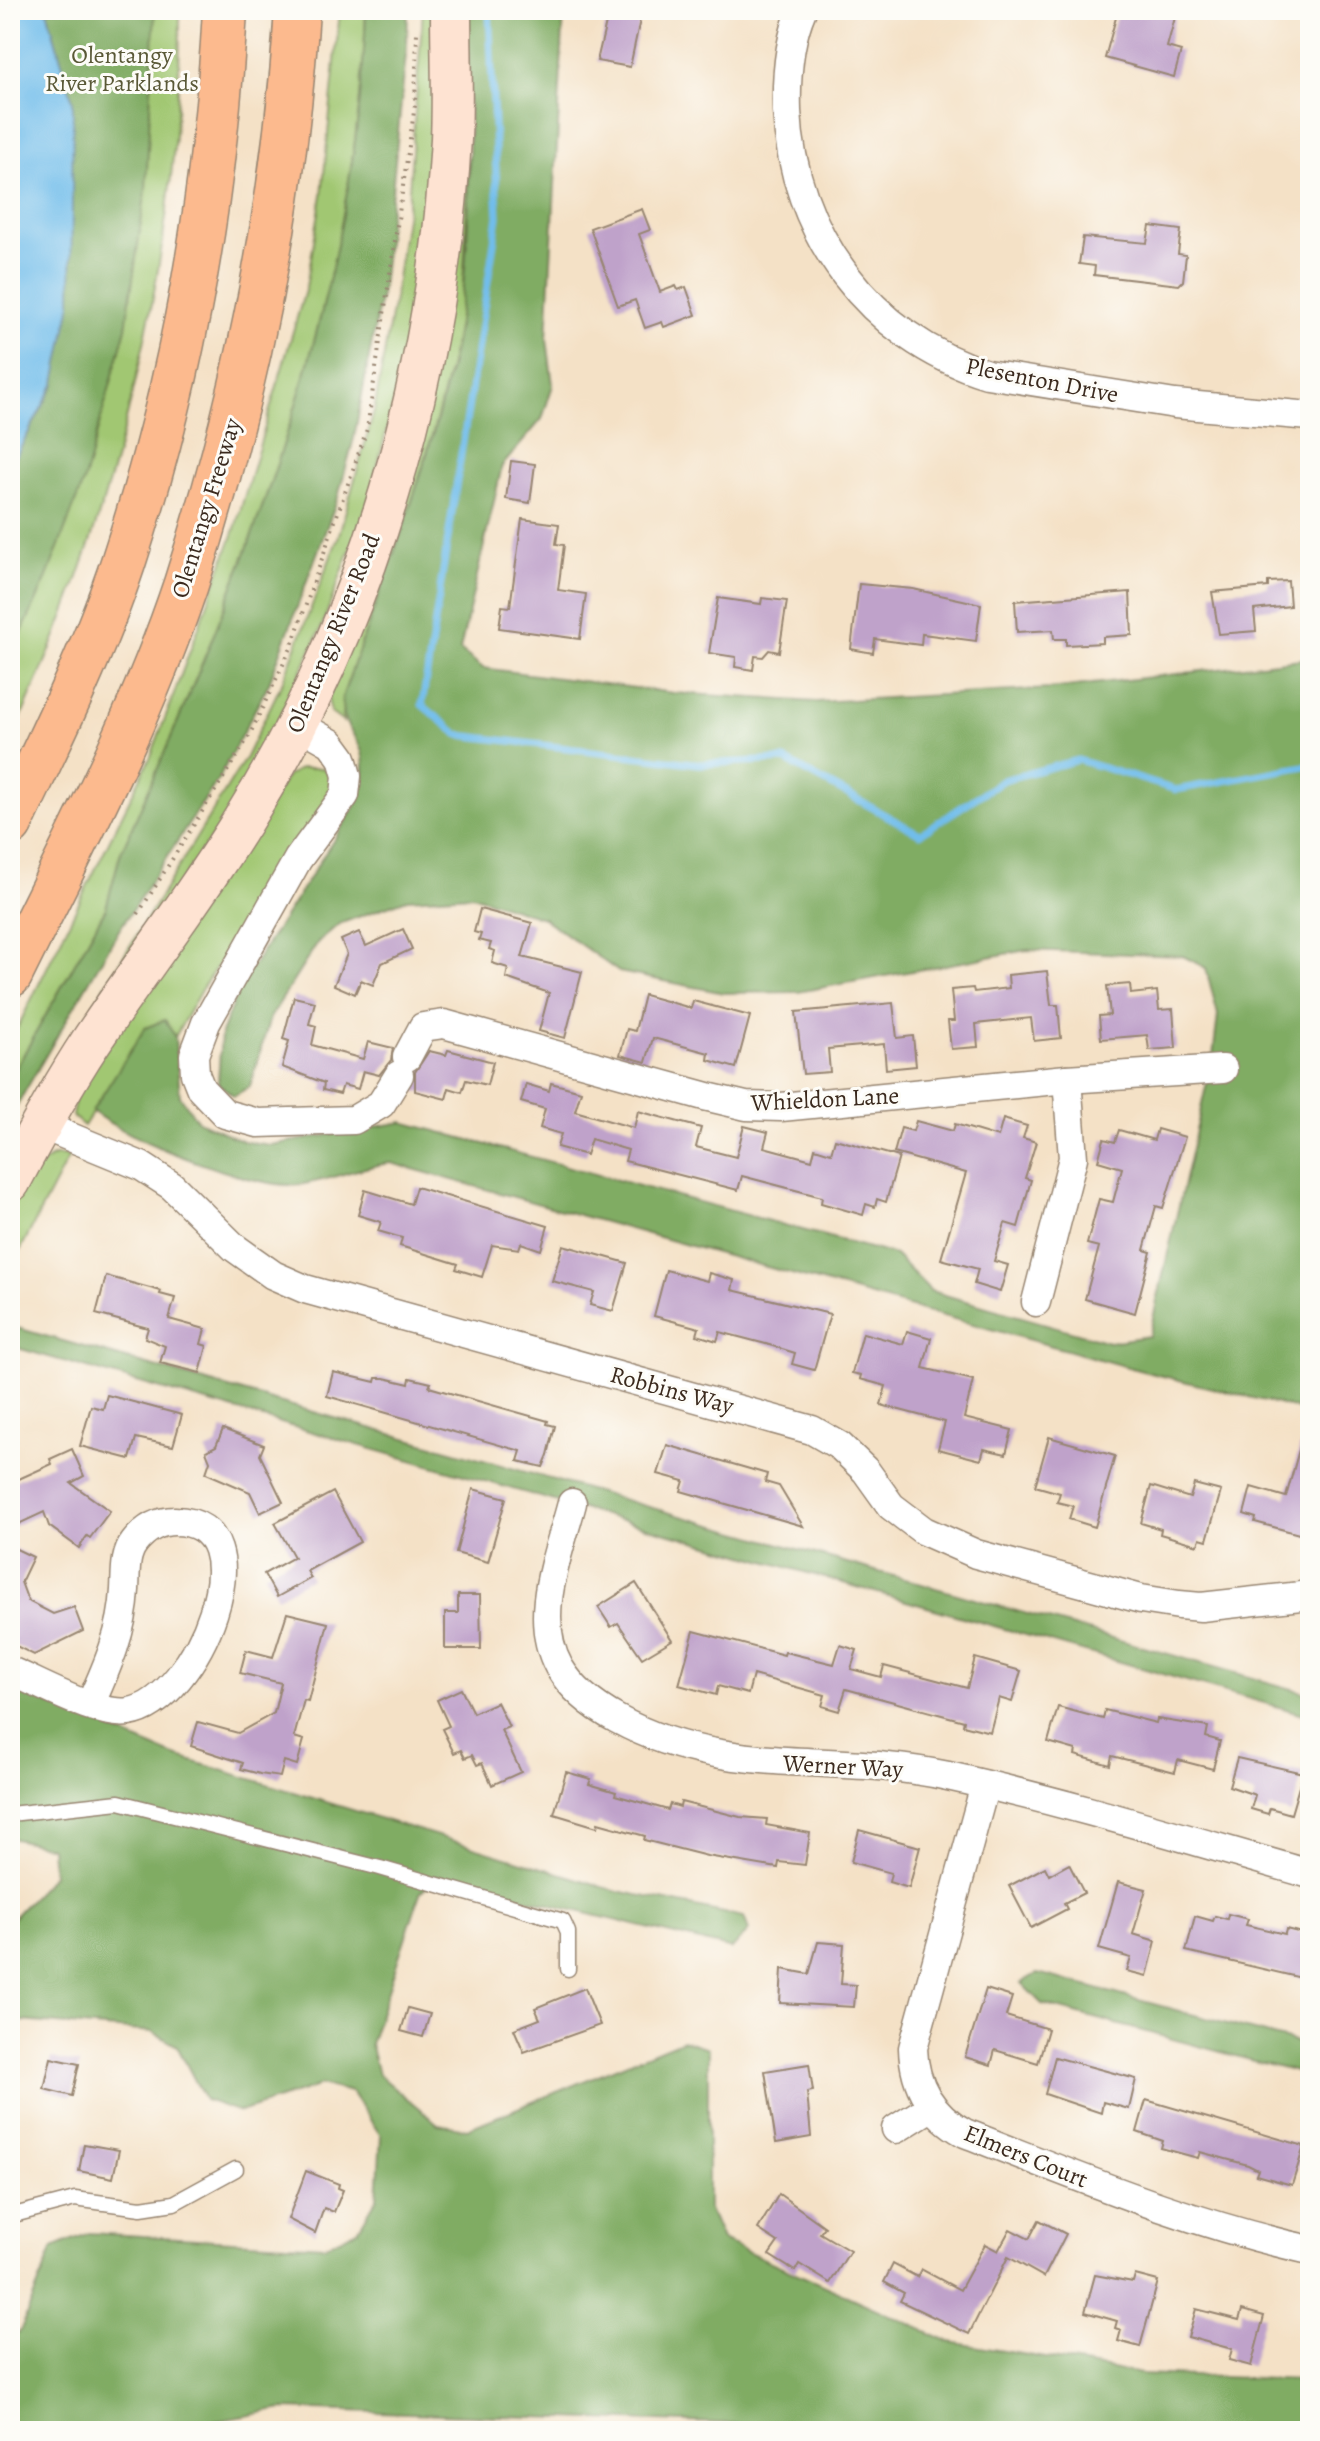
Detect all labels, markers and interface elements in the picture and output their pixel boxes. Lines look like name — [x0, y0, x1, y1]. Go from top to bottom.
park label: Olentangy River Parklands — [45, 39, 199, 99]
street label: Plesenton Drive — [963, 350, 1121, 410]
street label: Olentangy Freeway — [163, 414, 249, 602]
street label: Olentangy River Road — [278, 529, 388, 737]
street label: Whieldon Lane — [749, 1079, 900, 1119]
street label: Robbins Way — [607, 1358, 738, 1422]
street label: Werner Way — [781, 1747, 904, 1785]
street label: Elmers Court — [959, 2117, 1093, 2195]

